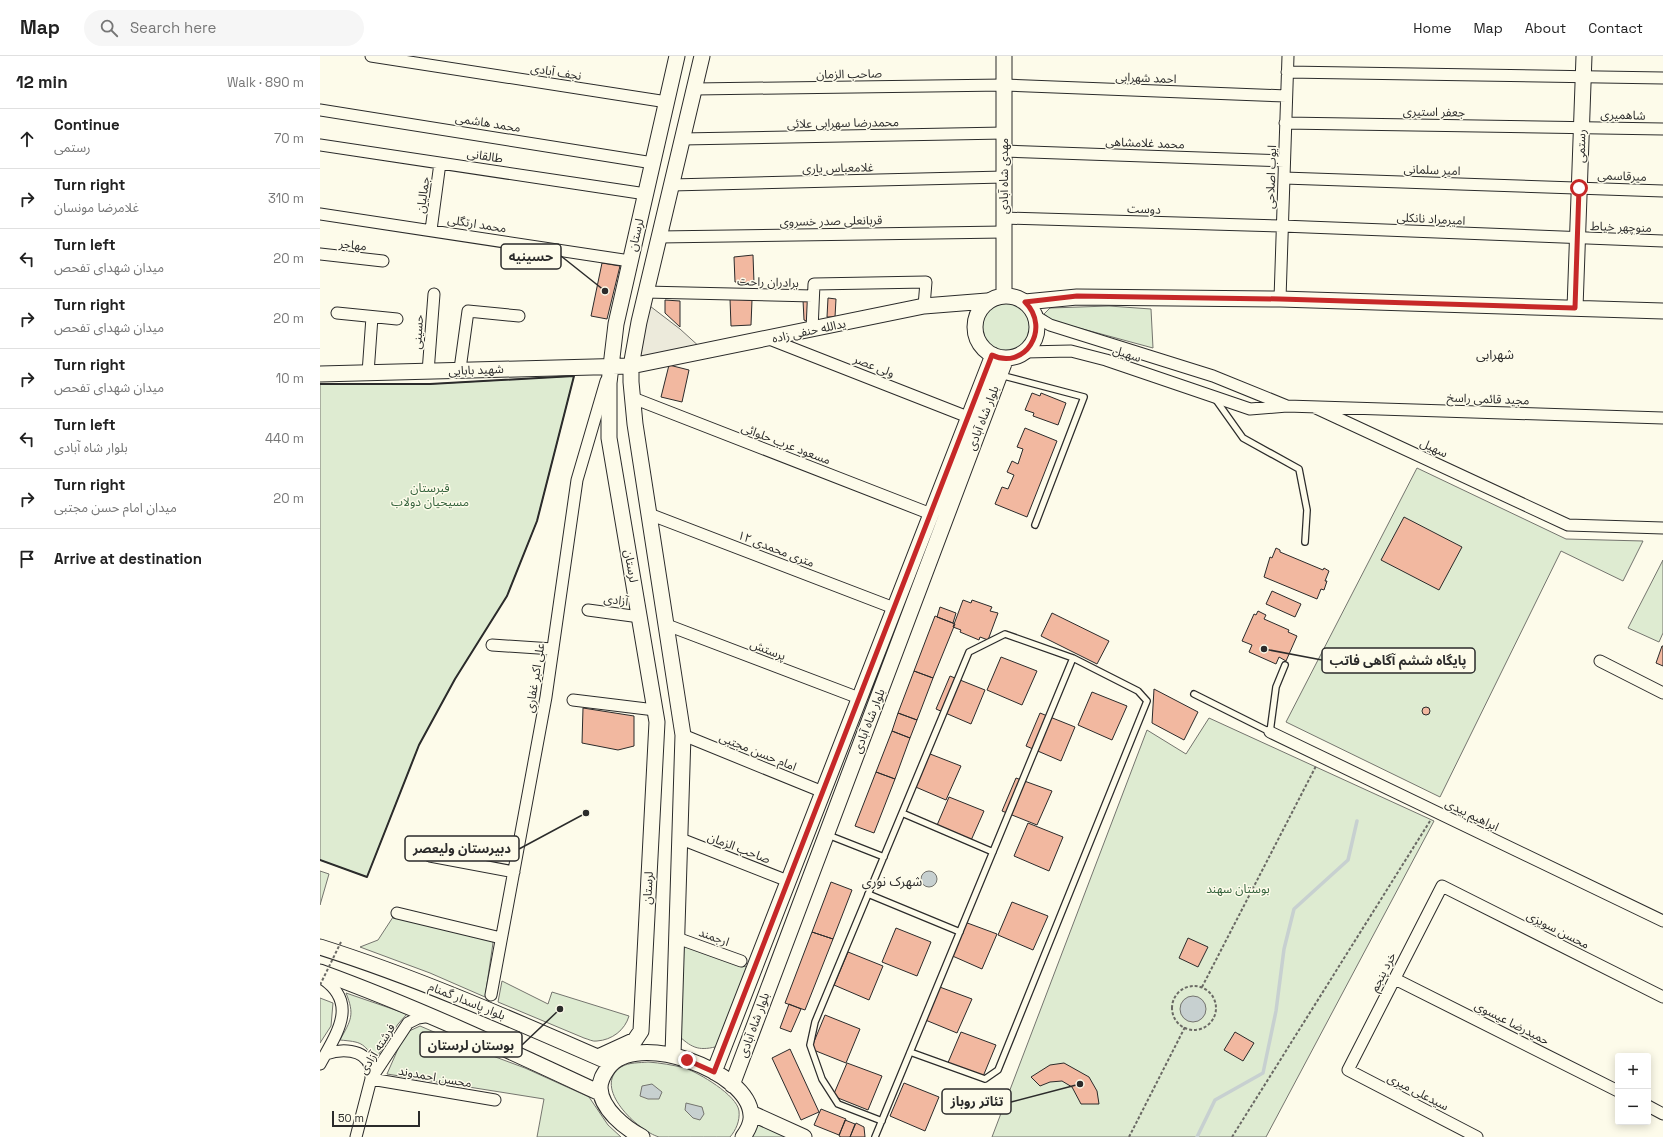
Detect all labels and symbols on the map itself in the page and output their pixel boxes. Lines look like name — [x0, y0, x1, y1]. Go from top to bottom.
street label: نجف آبادی — [529, 60, 583, 84]
street label: صاحب الزمان — [816, 65, 882, 83]
street label: احمد شهرابی — [1115, 69, 1177, 87]
street label: جعفر استیری — [1403, 103, 1465, 121]
street label: شاهمیری — [1600, 106, 1646, 124]
street label: محمد هاشمی — [454, 110, 522, 136]
street label: محمدرضا سهرابی علائی — [787, 114, 899, 132]
street label: رستمی — [1572, 129, 1590, 163]
street label: محمد غلامشاهی — [1105, 134, 1185, 152]
street label: مهدی شاه آبادی — [996, 138, 1012, 214]
street label: طالقانی — [466, 145, 504, 167]
street label: ایوب اصلاحی — [1262, 145, 1280, 209]
street label: غلامعباس یاری — [802, 159, 874, 177]
street label: امیر سلمانی — [1403, 161, 1461, 179]
street label: میرقاسمی — [1597, 167, 1647, 185]
street label: جمالیان — [413, 176, 433, 214]
route start — [1570, 179, 1588, 197]
street label: دوست — [1127, 200, 1161, 218]
street label: امیرمراد نانکلی — [1396, 209, 1466, 229]
street label: محمد ارتگلی — [446, 211, 508, 237]
street label: قربانعلی صدر خسروی — [780, 212, 882, 230]
street label: لرستان — [624, 217, 648, 253]
street label: منوچهر خیاط — [1590, 218, 1652, 236]
street label: مهاجر — [337, 235, 368, 254]
callout: حسینیه — [501, 244, 561, 269]
text: حسینیه — [509, 248, 553, 265]
street label: برادران راحت — [737, 273, 799, 291]
street label: حسینی — [409, 314, 427, 350]
street label: یدالله حنفی زاده — [771, 315, 847, 347]
street label: سهیل — [1111, 342, 1143, 366]
district label: شهرابی — [1476, 346, 1514, 363]
street label: ولی عصر — [850, 351, 897, 381]
street label: شهید بابایی — [448, 361, 504, 379]
street label: بلوار شاه آبادی — [963, 383, 1003, 453]
street label: مجید قائمی راسخ — [1446, 390, 1530, 409]
street label: مسعود عرب حلوائی — [739, 420, 833, 468]
street label: سهیل — [1418, 435, 1450, 461]
park label: قبرستان مسیحیان دولاب — [391, 480, 469, 510]
street label: ۱۲ متری محمدی — [735, 527, 817, 571]
street label: لرستان — [620, 548, 642, 584]
street label: آزادی — [603, 591, 630, 610]
street label: پرستش — [748, 636, 788, 664]
street label: علی اکبر غفاری — [522, 642, 548, 714]
callout: پایگاه ششم آگاهی فاتب — [1322, 648, 1475, 673]
text: پایگاه ششم آگاهی فاتب — [1330, 652, 1466, 671]
street label: بلوار شاه آبادی — [849, 686, 889, 756]
street label: امام حسن مجتبی — [717, 729, 799, 776]
street label: ابراهیم بیدی — [1442, 795, 1502, 836]
street label: صاحب الزمان — [705, 829, 773, 867]
callout: دبیرستان ولیعصر — [405, 836, 519, 861]
text: دبیرستان ولیعصر — [412, 840, 511, 857]
street label: لرستان — [639, 871, 657, 905]
district label: شهرک نوری — [862, 873, 922, 890]
park label: بوستان سهند — [1206, 881, 1270, 897]
street label: محسن سویزی — [1524, 907, 1592, 953]
street label: ارجمند — [697, 924, 732, 950]
street label: خرد پنجم — [1366, 949, 1401, 995]
street label: بلوار پاسدار گمنام — [426, 978, 508, 1025]
street label: بلوار شاه آبادی — [735, 990, 773, 1060]
street label: حمیدرضا عیسوی — [1472, 997, 1552, 1049]
street label: فرشته آزادی — [355, 1021, 399, 1077]
callout: بوستان لرستان — [420, 1032, 522, 1057]
text: بوستان لرستان — [428, 1037, 514, 1054]
route end — [678, 1051, 696, 1069]
street label: محسن احمدوند — [397, 1063, 473, 1091]
street label: سیدعلی میری — [1385, 1070, 1451, 1114]
callout: تئاتر روباز — [942, 1089, 1011, 1114]
text: تئاتر روباز — [950, 1093, 1004, 1110]
scale bar — [332, 1109, 420, 1128]

